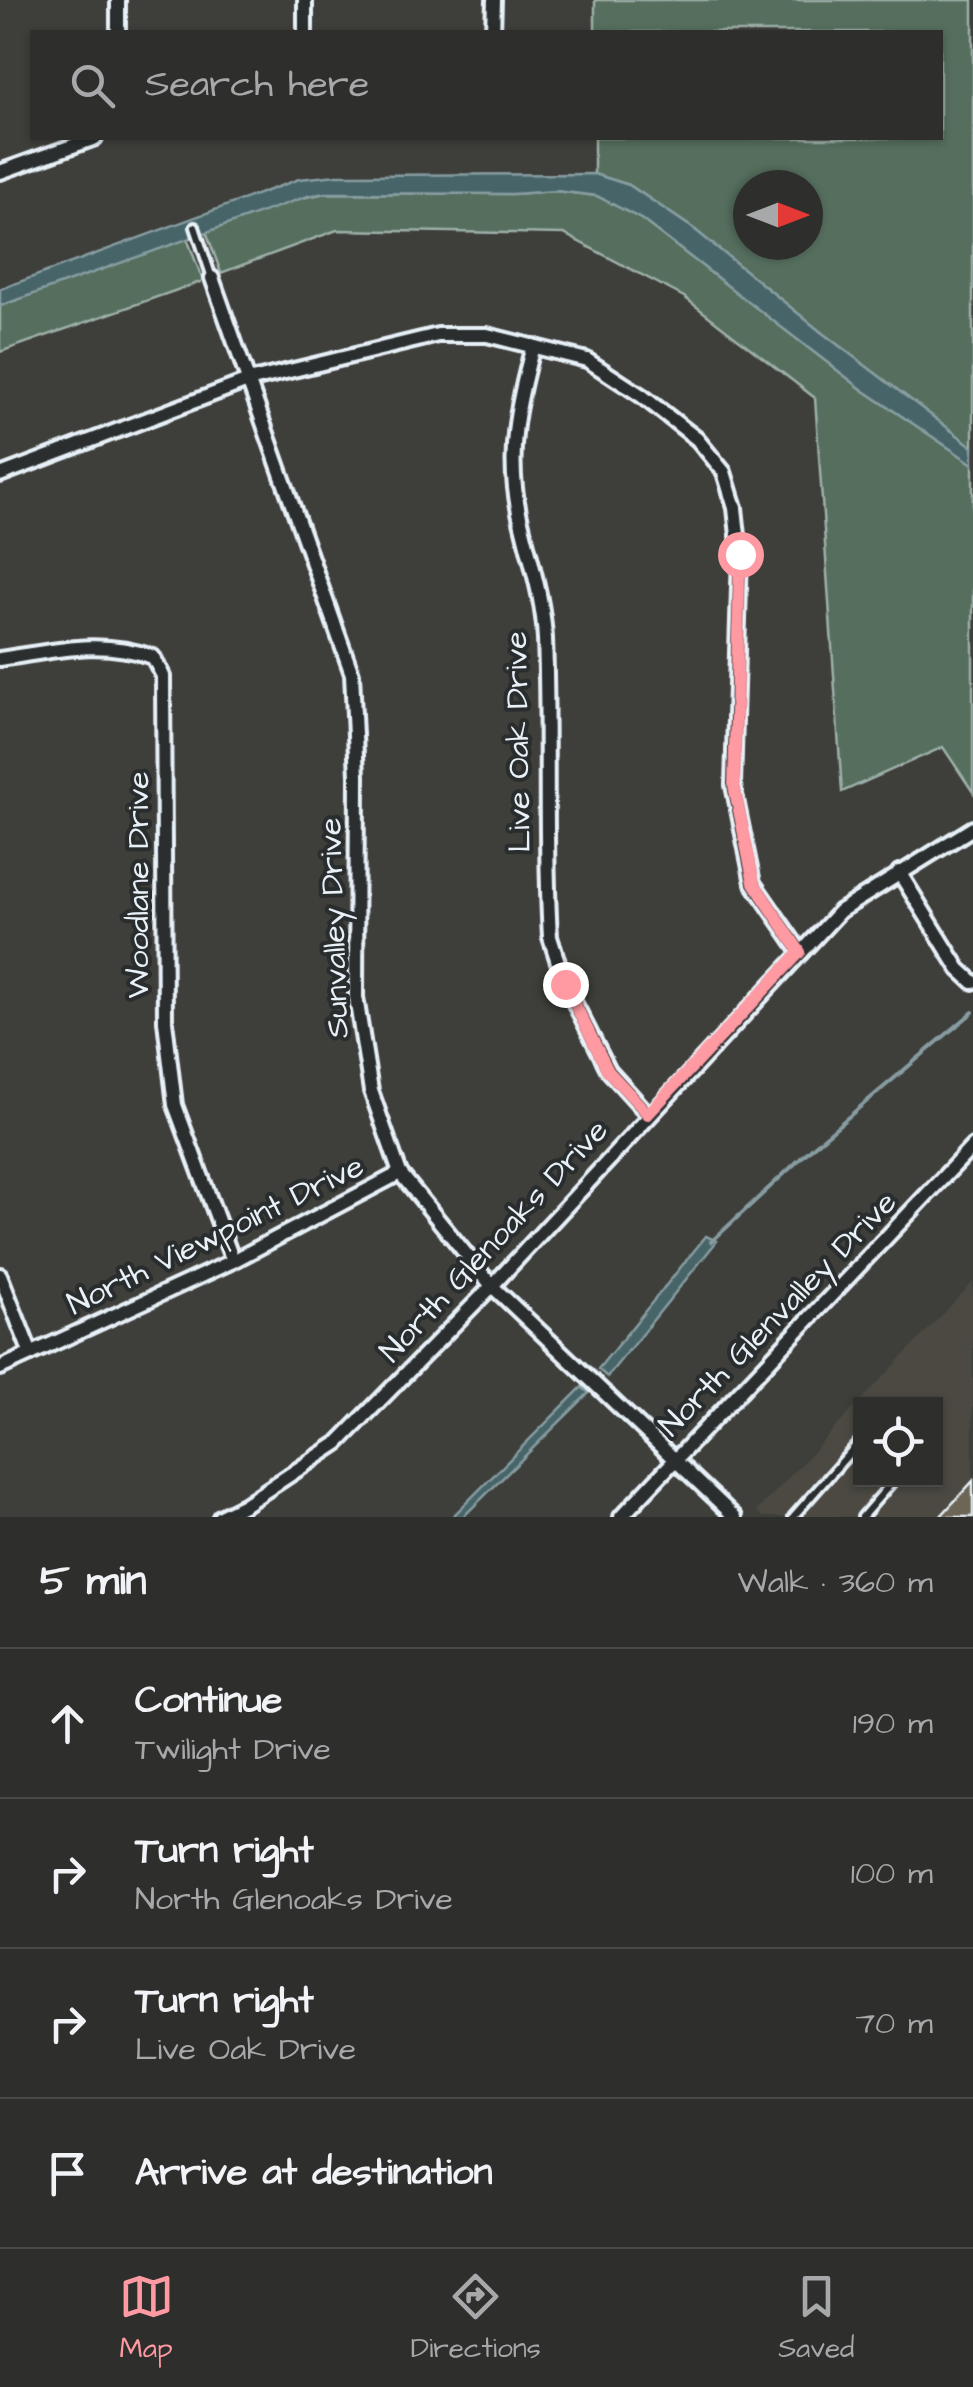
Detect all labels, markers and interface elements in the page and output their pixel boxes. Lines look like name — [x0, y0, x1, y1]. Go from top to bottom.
search box — [30, 30, 943, 140]
icon: search — [65, 58, 120, 113]
text: Search here — [145, 59, 369, 111]
north arrow — [733, 170, 823, 260]
route start — [718, 532, 764, 578]
street label: Live Oak Drive — [494, 631, 543, 853]
street label: Woodlane Drive — [116, 771, 161, 999]
street label: Sunvalley Drive — [308, 817, 361, 1039]
route end — [543, 962, 589, 1008]
street label: North Glenoaks Drive — [369, 1109, 619, 1373]
street label: North Viewpoint Drive — [60, 1144, 372, 1327]
street label: North Glenvalley Drive — [649, 1181, 907, 1447]
map controls — [853, 1397, 943, 1487]
button: locate — [853, 1397, 943, 1487]
text: 5 min — [40, 1553, 147, 1611]
text: Walk · 360 m — [738, 1560, 933, 1605]
text: Continue — [135, 1675, 282, 1727]
icon: ahead — [40, 1696, 95, 1751]
text: 190 m — [853, 1701, 933, 1746]
text: Twilight Drive — [135, 1727, 331, 1772]
text: Turn right — [135, 1825, 314, 1877]
icon: right — [40, 1846, 95, 1901]
text: 100 m — [851, 1851, 933, 1896]
text: North Glenoaks Drive — [135, 1877, 453, 1922]
text: Turn right — [135, 1975, 314, 2027]
icon: right — [40, 1996, 95, 2051]
text: 70 m — [855, 2001, 933, 2046]
text: Live Oak Drive — [135, 2027, 356, 2072]
icon: arrive — [40, 2146, 95, 2201]
text: Arrive at destination — [135, 2147, 492, 2199]
tab: Map — [119, 2269, 174, 2368]
tab: Directions — [411, 2269, 541, 2368]
tab: Saved — [778, 2269, 854, 2368]

